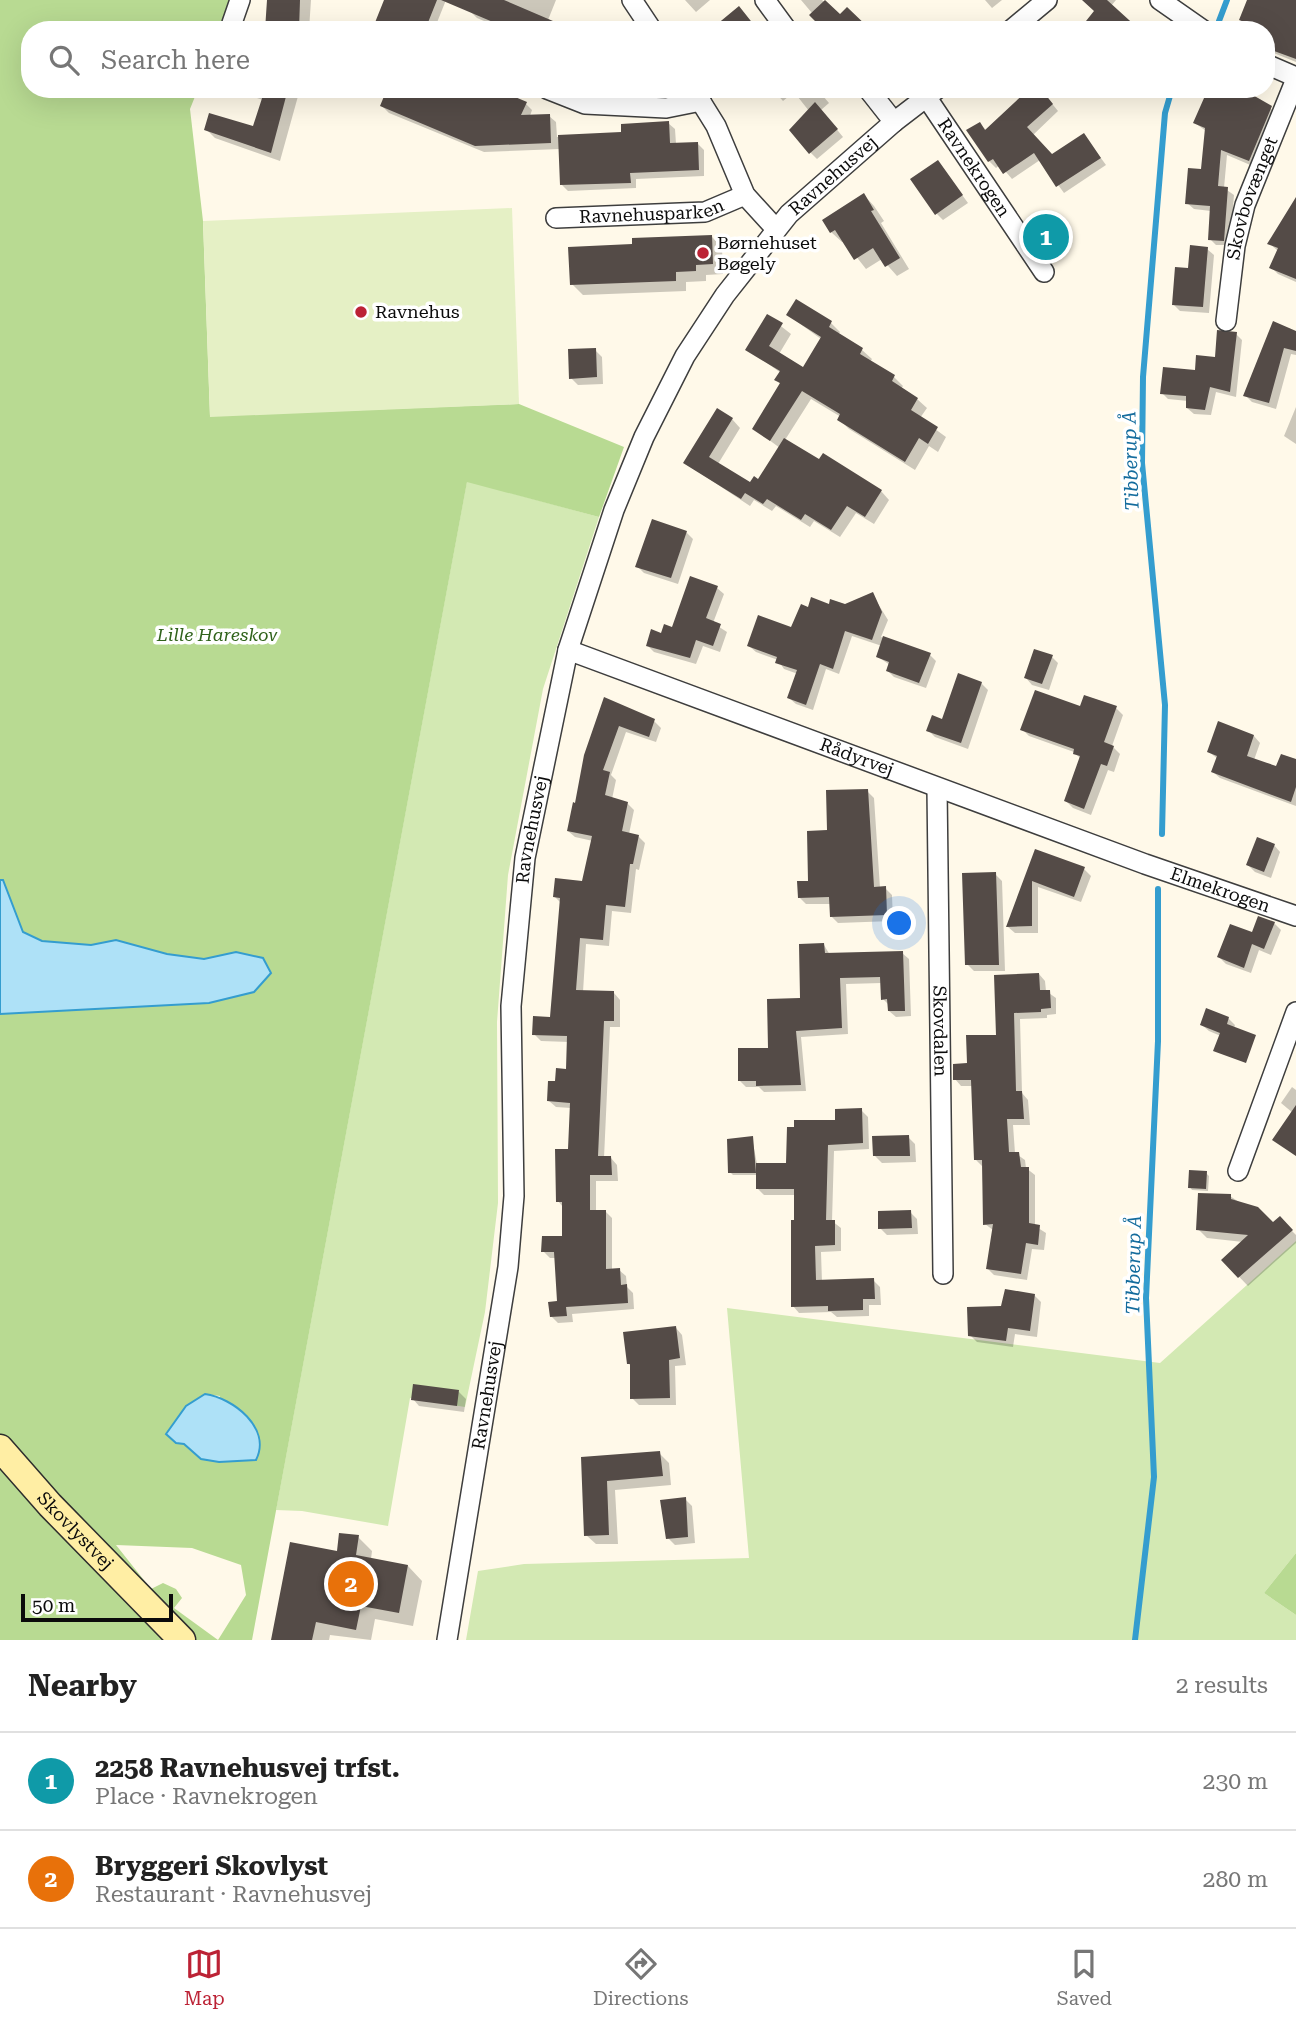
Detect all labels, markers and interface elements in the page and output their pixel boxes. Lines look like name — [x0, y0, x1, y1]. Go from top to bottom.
search box — [21, 21, 1275, 98]
icon: search — [45, 41, 83, 79]
text: Search here — [101, 45, 250, 75]
street label: Ravnekrogen — [934, 114, 1015, 221]
street label: Ravnehusvej — [784, 131, 881, 219]
street label: Skovbovænget — [1222, 133, 1282, 261]
street label: Ravnehusparken — [579, 194, 727, 227]
pin: 1 — [1023, 211, 1069, 263]
place label: Børnehuset Bøgely — [717, 232, 817, 274]
marker: Børnehuset Bøgely — [695, 245, 711, 261]
place label: Ravnehus — [375, 301, 460, 322]
marker: Ravnehus — [353, 304, 369, 320]
water label: Tibberup Å — [1116, 411, 1144, 511]
park label: Lille Hareskov — [156, 624, 278, 645]
street label: Rådyrvej — [817, 733, 897, 780]
street label: Ravnehusvej — [512, 773, 552, 885]
street label: Elmekrogen — [1168, 863, 1273, 916]
your location — [882, 906, 916, 940]
street label: Skovdalen — [929, 985, 952, 1077]
water label: Tibberup Å — [1120, 1215, 1146, 1315]
street label: Ravnehusvej — [467, 1339, 506, 1451]
street label: Skovlystvej — [33, 1487, 118, 1574]
pin: 2 — [328, 1558, 374, 1610]
scale bar — [21, 1591, 173, 1623]
text: 50 m — [32, 1594, 75, 1617]
text: Nearby — [28, 1668, 137, 1703]
text: 2 results — [1176, 1672, 1268, 1699]
text: 2258 Ravnehusvej trfst. — [95, 1753, 400, 1783]
text: 1 — [45, 1768, 57, 1795]
text: 230 m — [1203, 1768, 1268, 1795]
text: Place · Ravnekrogen — [95, 1783, 318, 1810]
text: Bryggeri Skovlyst — [95, 1851, 328, 1881]
text: 2 — [45, 1866, 57, 1893]
text: 280 m — [1203, 1866, 1268, 1893]
text: Restaurant · Ravnehusvej — [95, 1881, 372, 1908]
tab: Map — [184, 1945, 225, 2010]
tab: Directions — [593, 1945, 689, 2010]
tab: Saved — [1057, 1945, 1112, 2010]

